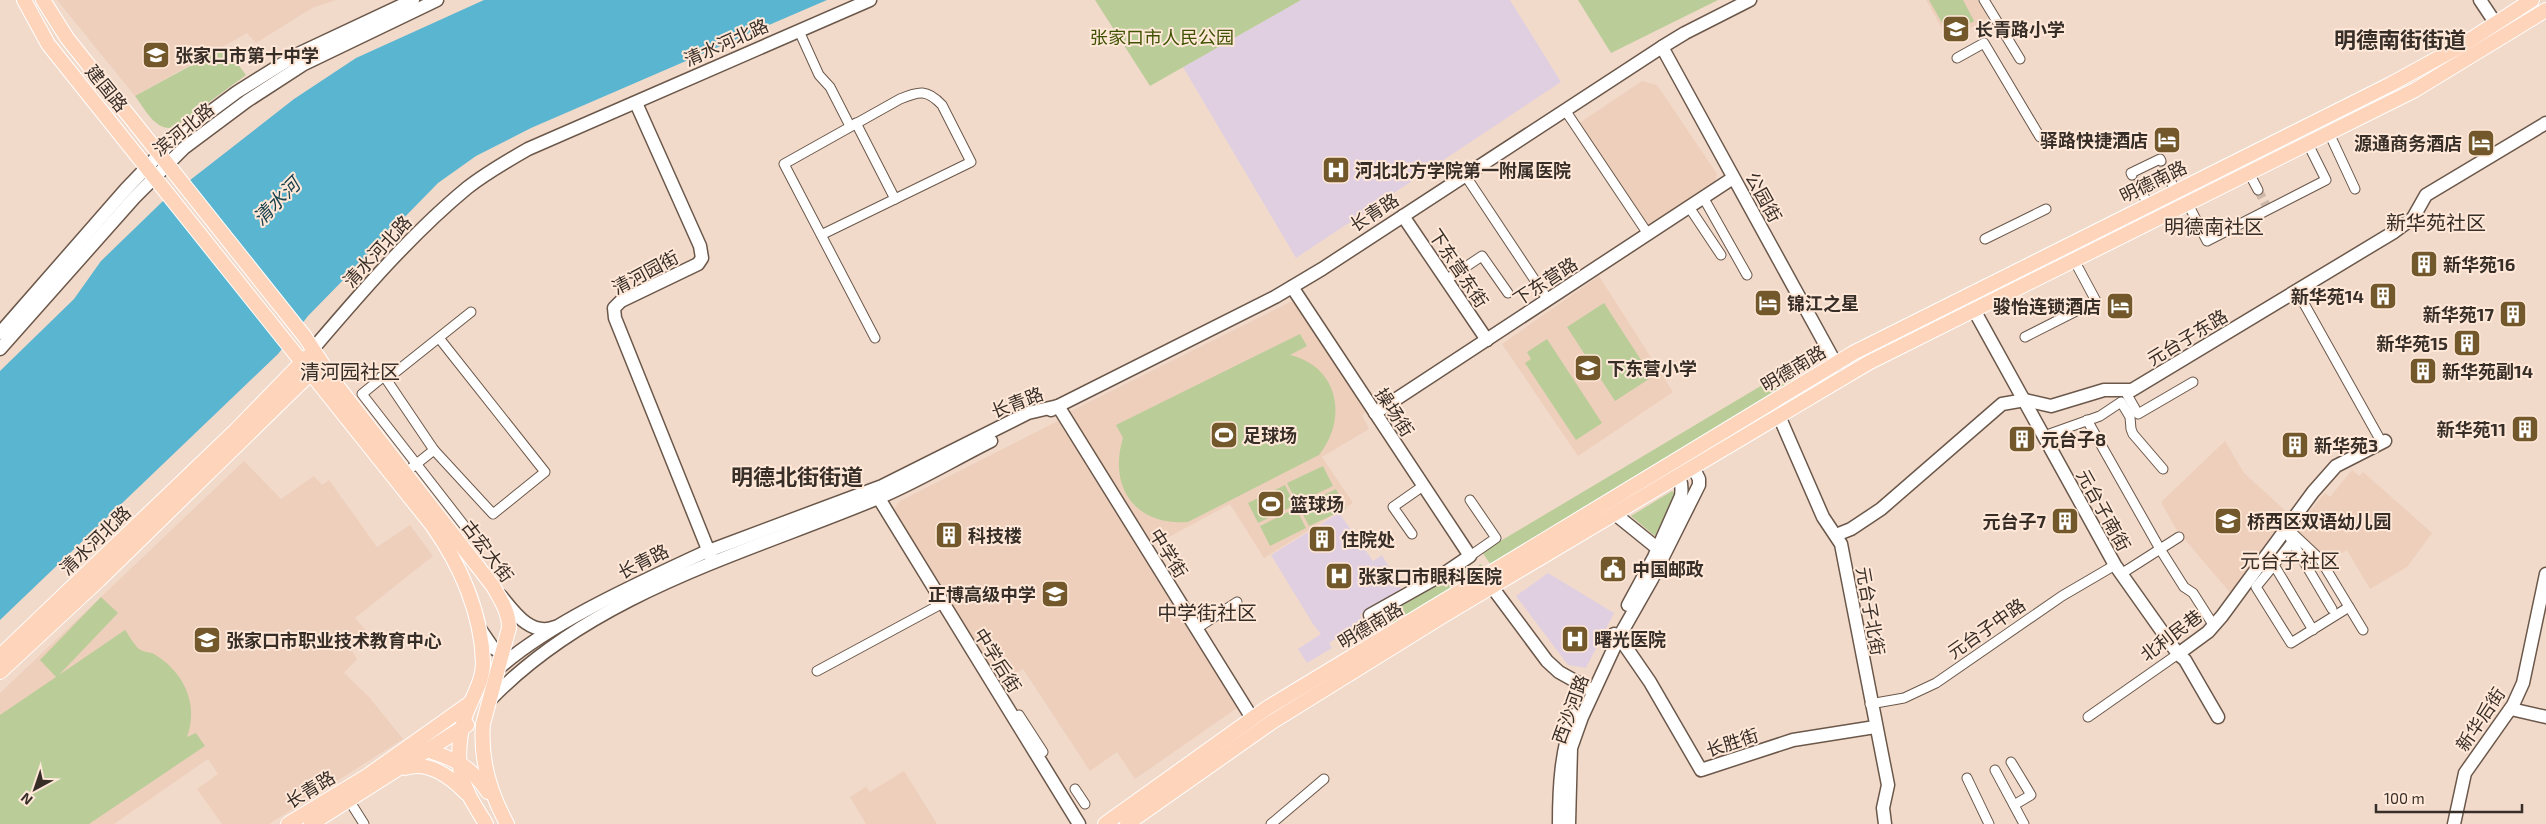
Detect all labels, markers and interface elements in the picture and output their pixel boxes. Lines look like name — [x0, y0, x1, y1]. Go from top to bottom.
street label: 清水河北路 — [680, 14, 772, 70]
school or university icon: 长青路小学 — [1941, 14, 1971, 44]
place label: 长青路小学 — [1975, 18, 2065, 40]
park label: 张家口市人民公园 — [1090, 26, 1234, 48]
district label: 明德南街街道 — [2334, 26, 2466, 52]
school or university icon: 张家口市第十中学 — [141, 40, 171, 70]
place label: 张家口市第十中学 — [175, 44, 319, 66]
street label: 建国路 — [81, 60, 133, 116]
street label: 滨河北路 — [148, 98, 218, 160]
hotel icon: 驿路快捷酒店 — [2152, 125, 2182, 155]
hotel icon: 源通商务酒店 — [2466, 128, 2496, 158]
place label: 驿路快捷酒店 — [2040, 129, 2148, 151]
place label: 源通商务酒店 — [2354, 132, 2462, 154]
hospital icon: 河北北方学院第一附属医院 — [1321, 155, 1351, 185]
street label: 明德南路 — [2116, 155, 2190, 207]
place label: 河北北方学院第一附属医院 — [1355, 159, 1571, 181]
street label: 公园街 — [1741, 168, 1787, 226]
water label: 清水河 — [248, 170, 307, 229]
street label: 长青路 — [1345, 188, 1403, 236]
district label: 新华苑社区 — [2386, 210, 2486, 234]
street label: 清水河北路 — [338, 211, 416, 291]
district label: 明德南社区 — [2164, 214, 2264, 238]
street label: 下东营东街 — [1425, 225, 1493, 311]
street label: 清河园街 — [608, 245, 682, 299]
building icon: 新华苑16 — [2409, 249, 2439, 279]
street label: 下东营路 — [1509, 252, 1581, 310]
place label: 新华苑16 — [2443, 253, 2515, 275]
building icon: 新华苑14 — [2368, 281, 2398, 311]
place label: 新华苑14 — [2291, 285, 2364, 307]
hotel icon: 锦江之星 — [1753, 288, 1783, 318]
hotel icon: 骏怡连锁酒店 — [2105, 291, 2135, 321]
place label: 锦江之星 — [1787, 292, 1859, 314]
place label: 骏怡连锁酒店 — [1993, 295, 2101, 317]
building icon: 新华苑17 — [2498, 299, 2528, 329]
place label: 新华苑17 — [2423, 303, 2494, 325]
street label: 元台子东路 — [2143, 304, 2231, 370]
building icon: 新华苑15 — [2452, 328, 2482, 358]
place label: 新华苑15 — [2376, 332, 2448, 354]
street label: 明德南路 — [1756, 340, 1830, 396]
school or university icon: 下东营小学 — [1573, 353, 1603, 383]
building icon: 新华苑副14 — [2408, 356, 2438, 386]
place label: 下东营小学 — [1607, 357, 1697, 379]
district label: 清河园社区 — [300, 359, 400, 383]
place label: 新华苑副14 — [2442, 360, 2533, 382]
street label: 长青路 — [988, 382, 1046, 422]
street label: 操场街 — [1371, 383, 1419, 441]
building icon: 新华苑11 — [2510, 414, 2540, 444]
place label: 新华苑11 — [2436, 418, 2506, 440]
sports icon: 足球场 — [1209, 420, 1239, 450]
place label: 足球场 — [1243, 424, 1297, 446]
building icon: 元台子8 — [2007, 424, 2037, 454]
place label: 元台子8 — [2041, 428, 2106, 450]
building icon: 新华苑3 — [2280, 430, 2310, 460]
place label: 新华苑3 — [2314, 434, 2378, 456]
district label: 明德北街街道 — [731, 463, 863, 489]
street label: 元台子南街 — [2073, 465, 2135, 555]
sports icon: 篮球场 — [1256, 489, 1286, 519]
place label: 篮球场 — [1290, 493, 1344, 515]
street label: 清水河北路 — [55, 501, 135, 579]
building icon: 元台子7 — [2050, 506, 2080, 536]
school or university icon: 桥西区双语幼儿园 — [2213, 506, 2243, 536]
place label: 元台子7 — [1982, 510, 2046, 532]
place label: 桥西区双语幼儿园 — [2247, 510, 2391, 532]
street label: 古宏大街 — [458, 516, 518, 586]
building icon: 科技楼 — [934, 520, 964, 550]
place label: 科技楼 — [968, 524, 1022, 546]
street label: 中学街 — [1145, 524, 1193, 582]
building icon: 住院处 — [1307, 524, 1337, 554]
place label: 住院处 — [1341, 528, 1395, 550]
street label: 长青路 — [614, 539, 672, 583]
district label: 元台子社区 — [2240, 548, 2340, 572]
public building icon: 中国邮政 — [1598, 554, 1628, 584]
place label: 中国邮政 — [1632, 558, 1704, 580]
hospital icon: 张家口市眼科医院 — [1324, 561, 1354, 591]
place label: 张家口市眼科医院 — [1358, 565, 1502, 587]
street label: 元台子北街 — [1852, 565, 1890, 657]
school or university icon: 正博高级中学 — [1040, 579, 1070, 609]
place label: 正博高级中学 — [928, 583, 1036, 605]
street label: 元台子中路 — [1943, 593, 2029, 663]
street label: 明德南路 — [1333, 597, 1407, 653]
district label: 中学街社区 — [1157, 600, 1257, 624]
street label: 北利民巷 — [2136, 605, 2206, 665]
street label: 中学后街 — [970, 624, 1026, 696]
hospital icon: 曙光医院 — [1560, 624, 1590, 654]
school or university icon: 张家口市职业技术教育中心 — [192, 625, 222, 655]
place label: 曙光医院 — [1594, 628, 1666, 650]
place label: 张家口市职业技术教育中心 — [226, 629, 442, 651]
street label: 西沙河路 — [1547, 671, 1593, 747]
street label: 新华后街 — [2451, 683, 2509, 755]
street label: 长胜街 — [1703, 723, 1761, 761]
north arrow — [10, 764, 60, 814]
street label: 长青路 — [281, 766, 339, 812]
scale bar — [2376, 782, 2522, 814]
text: 100 m — [2384, 789, 2425, 807]
text: N — [17, 790, 36, 809]

